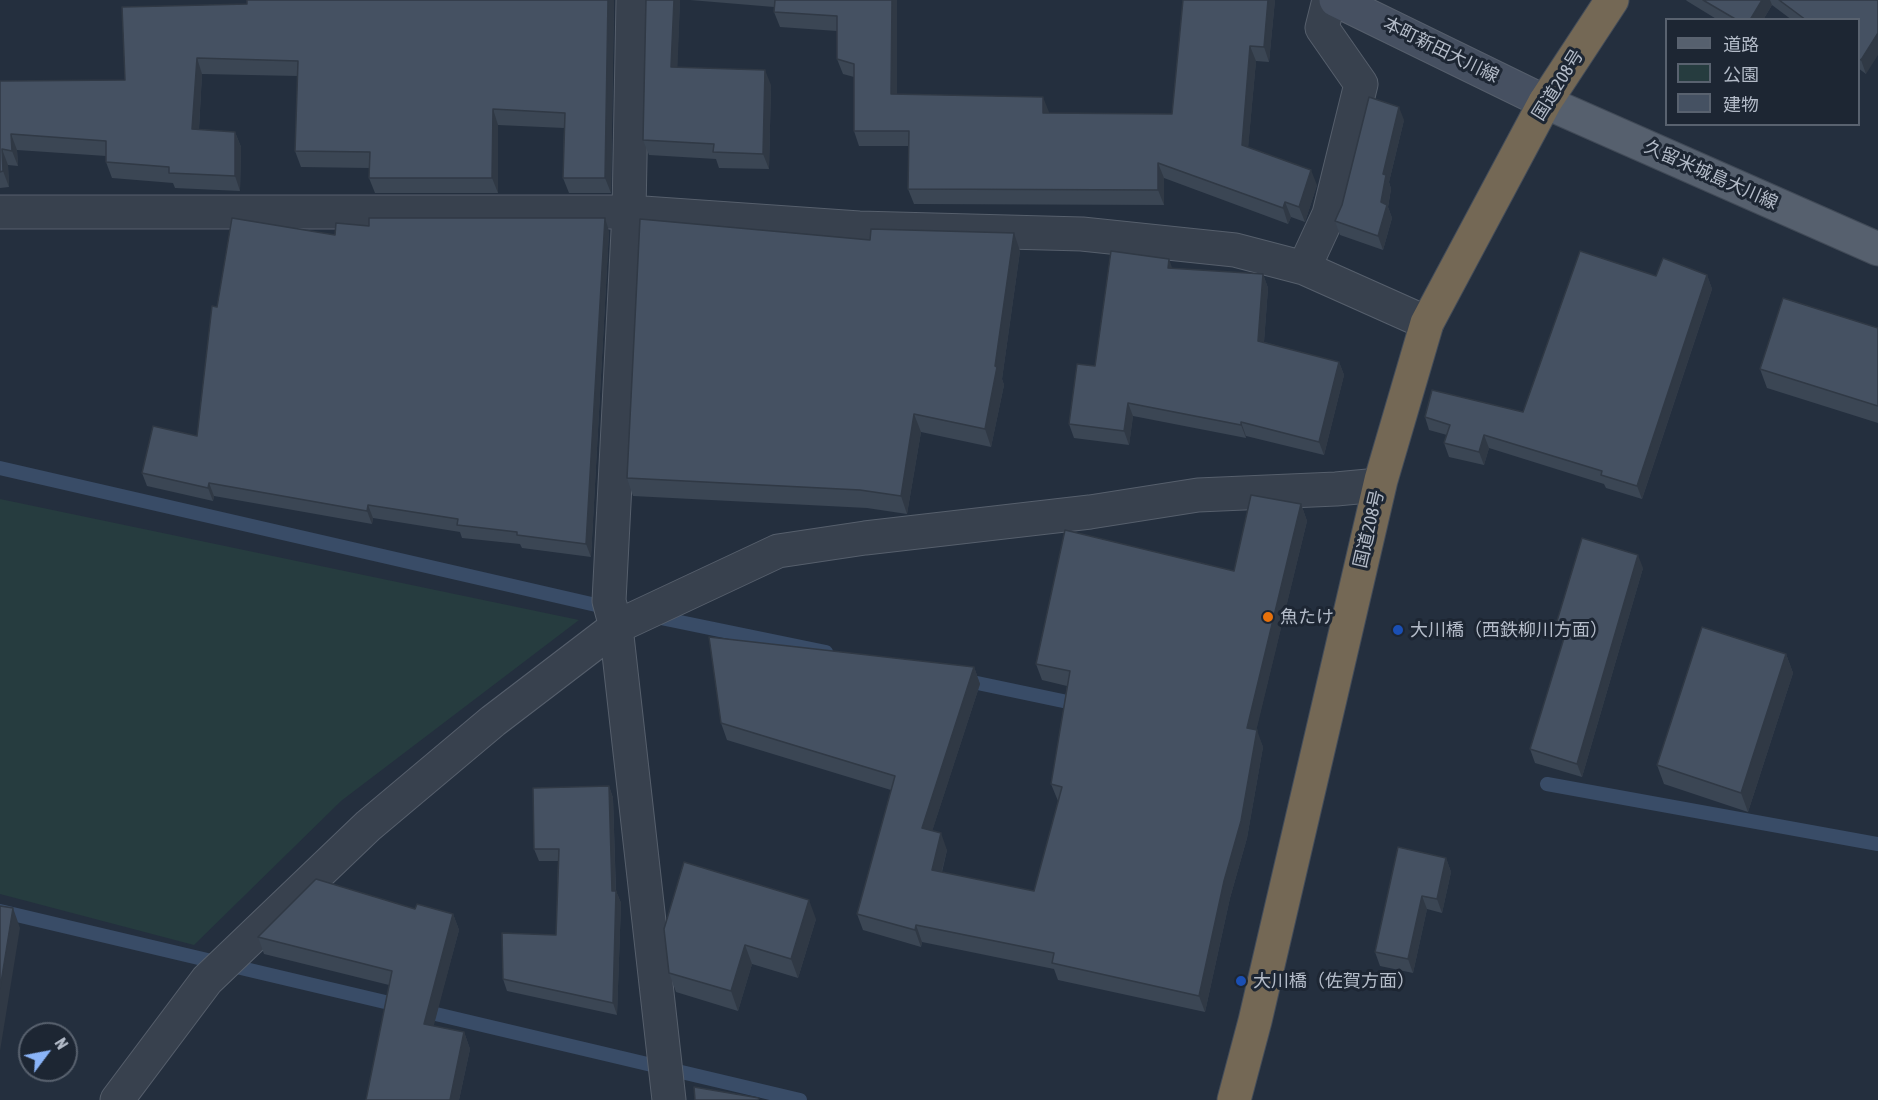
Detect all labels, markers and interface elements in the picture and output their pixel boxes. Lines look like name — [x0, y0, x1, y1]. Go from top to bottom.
street label: 本町新田大川線 — [1380, 13, 1502, 87]
legend — [1665, 18, 1860, 126]
text: 道路 — [1723, 34, 1759, 55]
street label: 国道208号 — [1528, 46, 1588, 124]
text: 公園 — [1723, 64, 1759, 85]
text: 建物 — [1723, 94, 1759, 115]
street label: 久留米城島大川線 — [1641, 136, 1781, 214]
street label: 国道208号 — [1350, 488, 1388, 570]
place label: 魚たけ — [1280, 606, 1334, 628]
marker: 魚たけ — [1261, 610, 1275, 624]
place label: 大川橋（西鉄柳川方面） — [1410, 619, 1608, 641]
marker: 大川橋（西鉄柳川方面） — [1391, 623, 1405, 637]
place label: 大川橋（佐賀方面） — [1253, 970, 1415, 992]
marker: 大川橋（佐賀方面） — [1234, 974, 1248, 988]
north arrow — [18, 1022, 78, 1082]
text: N — [51, 1035, 72, 1052]

